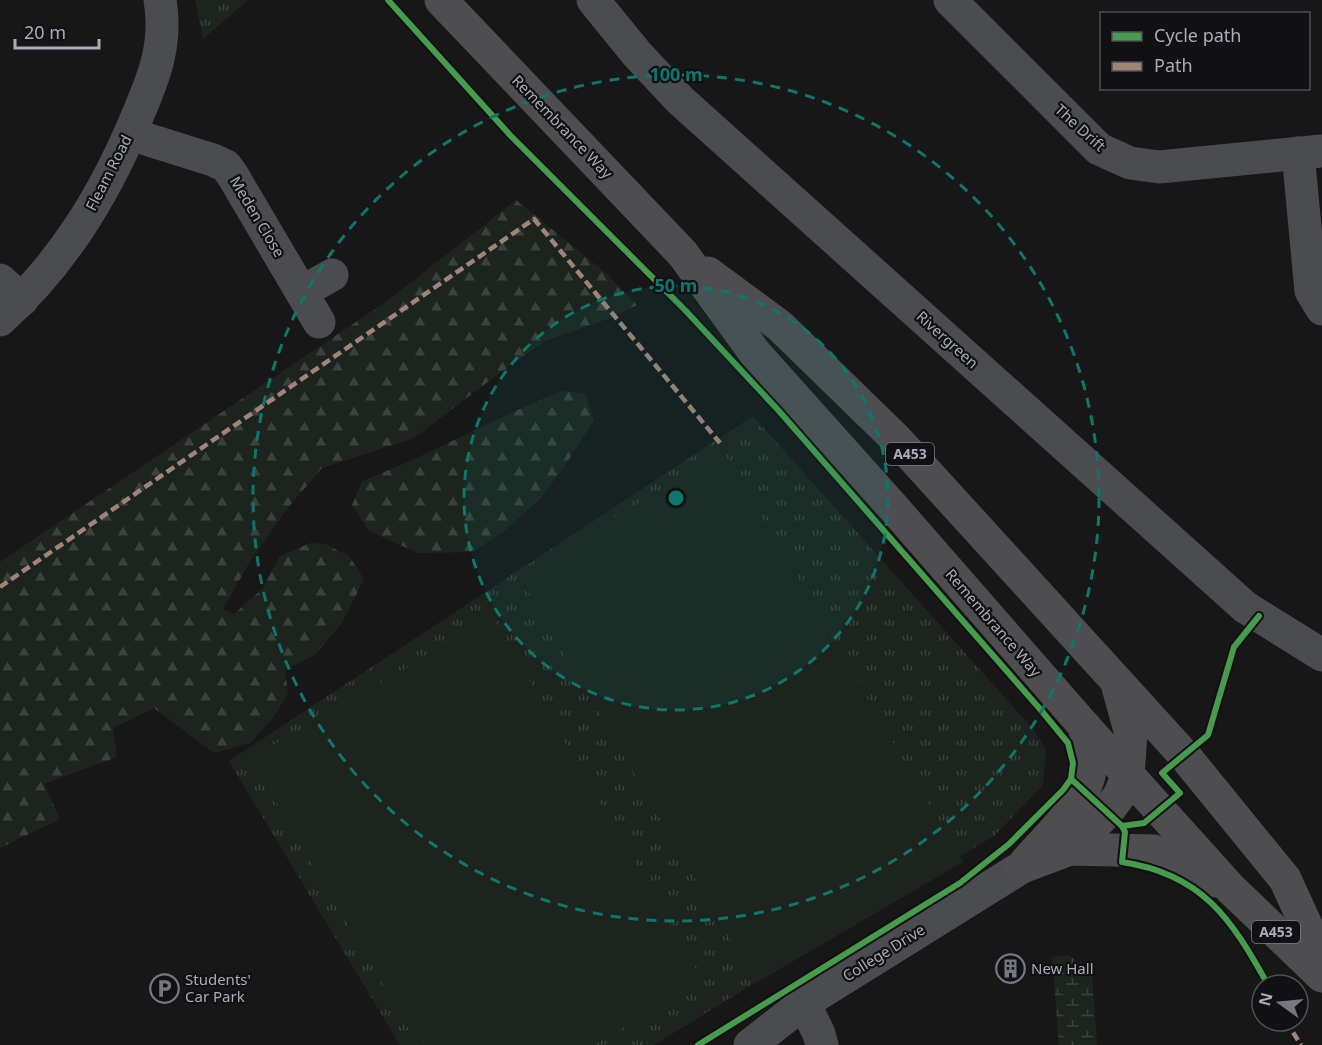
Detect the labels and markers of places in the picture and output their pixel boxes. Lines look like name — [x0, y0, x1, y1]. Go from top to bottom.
centre of rings — [666, 488, 686, 508]
building icon: New Hall — [994, 953, 1026, 985]
place label: New Hall — [1031, 958, 1094, 978]
place label: Students' Car Park — [185, 969, 251, 1006]
parking icon: Students' Car Park — [148, 973, 180, 1005]

